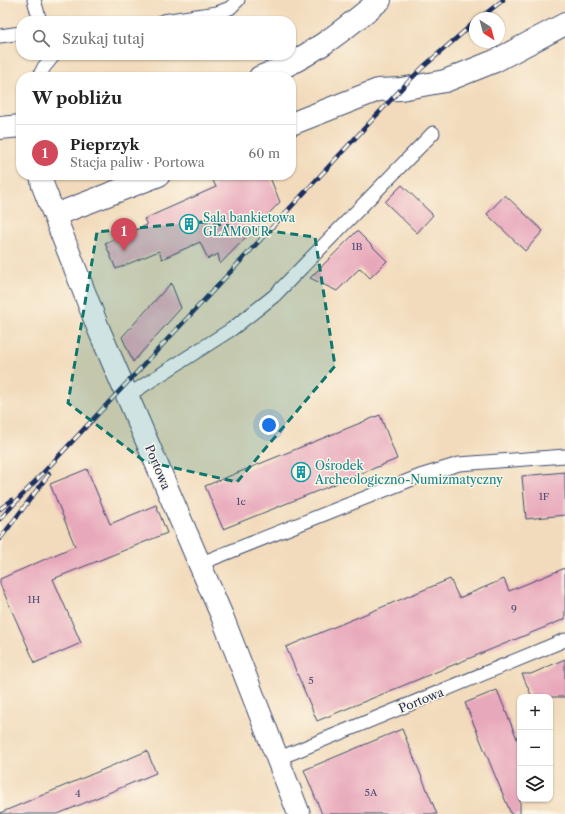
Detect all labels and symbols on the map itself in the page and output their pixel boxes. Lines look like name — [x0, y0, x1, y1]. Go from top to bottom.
north arrow — [469, 12, 505, 48]
place label: Sala bankietowa GLAMOUR — [203, 210, 296, 239]
building icon: Sala bankietowa GLAMOUR — [178, 213, 200, 235]
pin: 1 — [111, 218, 137, 251]
house number: 1B — [351, 240, 363, 253]
your location — [259, 415, 279, 435]
street label: Portowa — [142, 442, 174, 492]
place label: Ośrodek Archeologiczno-Numizmatyczny — [314, 458, 503, 487]
building icon: Ośrodek Archeologiczno-Numizmatyczny — [290, 461, 312, 483]
house number: 1F — [539, 490, 550, 503]
house number: 1c — [236, 495, 246, 508]
house number: 1H — [28, 593, 41, 606]
house number: 9 — [511, 602, 517, 615]
house number: 5 — [308, 674, 314, 687]
street label: Portowa — [396, 684, 446, 716]
house number: 5A — [365, 786, 378, 799]
house number: 4 — [75, 787, 81, 800]

